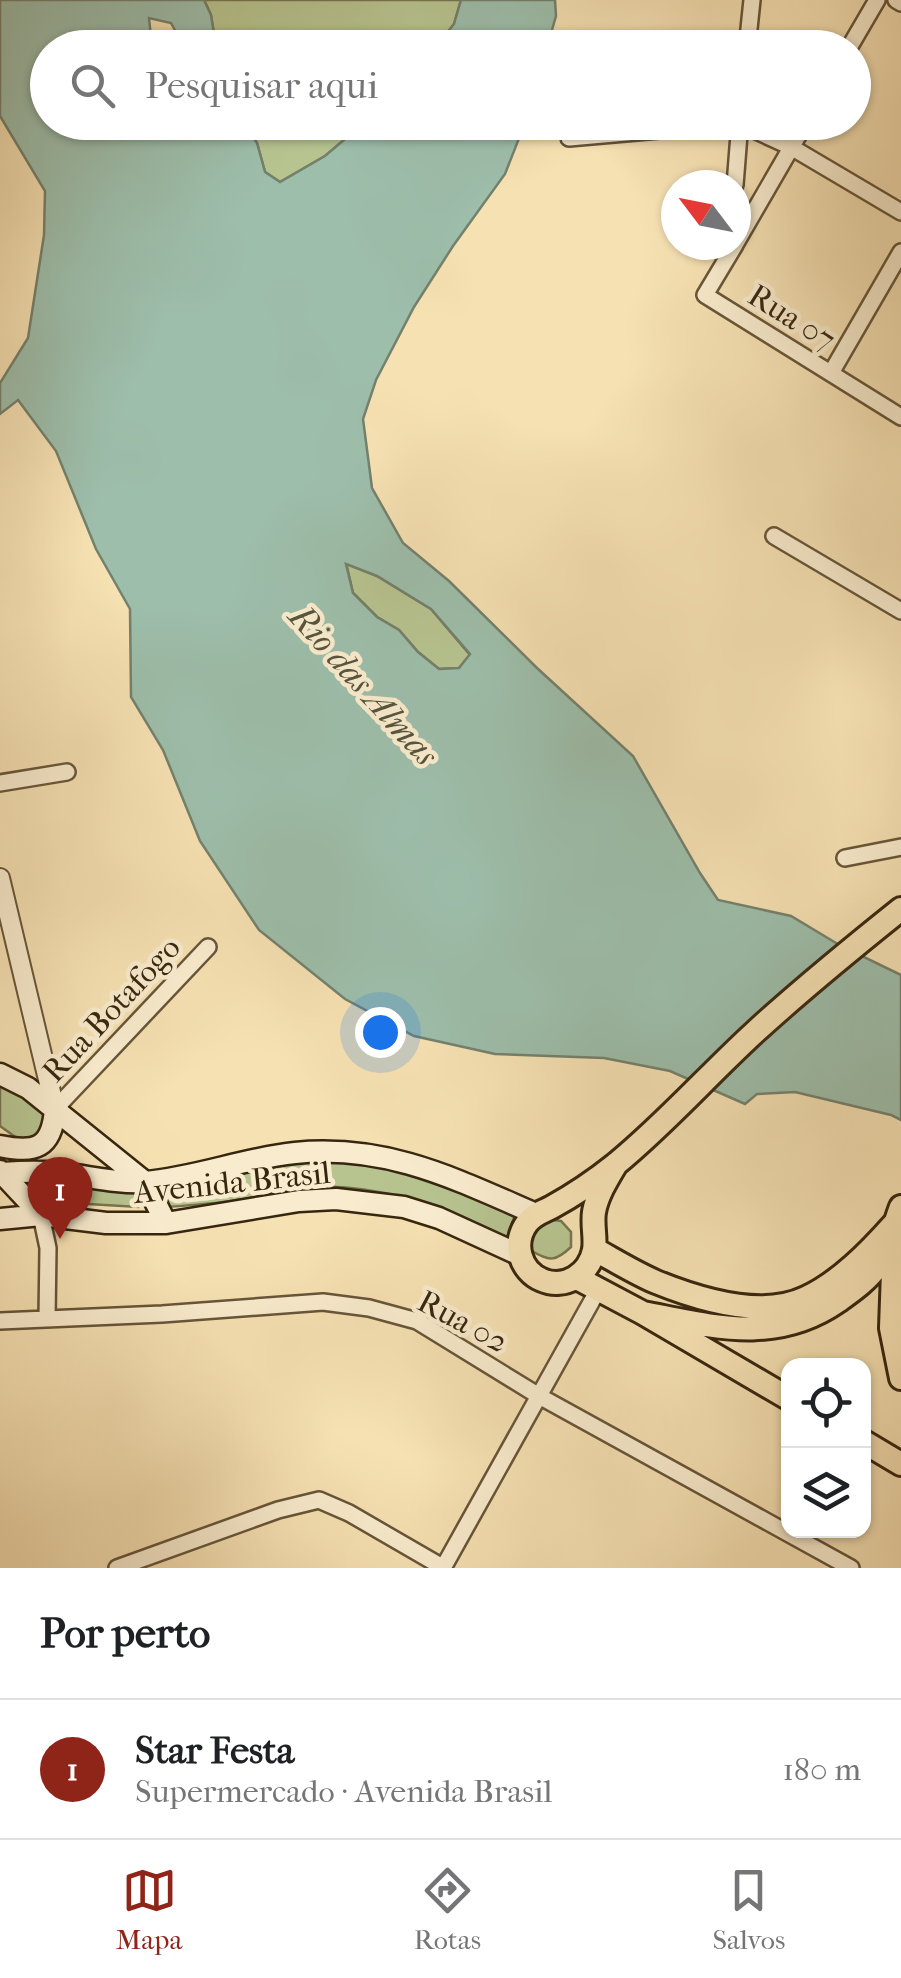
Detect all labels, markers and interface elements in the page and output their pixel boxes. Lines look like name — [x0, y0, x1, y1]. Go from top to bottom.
search box — [30, 30, 871, 140]
icon: search — [65, 58, 120, 113]
text: Pesquisar aqui — [145, 63, 378, 108]
north arrow — [661, 170, 751, 260]
street label: Rua 07 — [741, 276, 842, 358]
water label: Rio das Almas — [280, 595, 447, 775]
street label: Rua Botafogo — [35, 929, 188, 1090]
your location — [355, 1007, 406, 1058]
street label: Avenida Brasil — [130, 1154, 332, 1211]
pin: 1 — [28, 1156, 92, 1239]
street label: Rua 02 — [411, 1282, 514, 1360]
map controls — [781, 1358, 871, 1538]
button: locate — [781, 1358, 871, 1448]
button: layers — [781, 1448, 871, 1538]
text: Por perto — [40, 1609, 210, 1658]
text: Star Festa — [135, 1728, 294, 1773]
text: 1 — [67, 1751, 78, 1788]
text: 180 m — [782, 1751, 861, 1788]
text: Supermercado · Avenida Brasil — [135, 1773, 552, 1810]
tab: Mapa — [116, 1863, 182, 1956]
tab: Rotas — [414, 1863, 481, 1956]
tab: Salvos — [713, 1863, 785, 1956]

